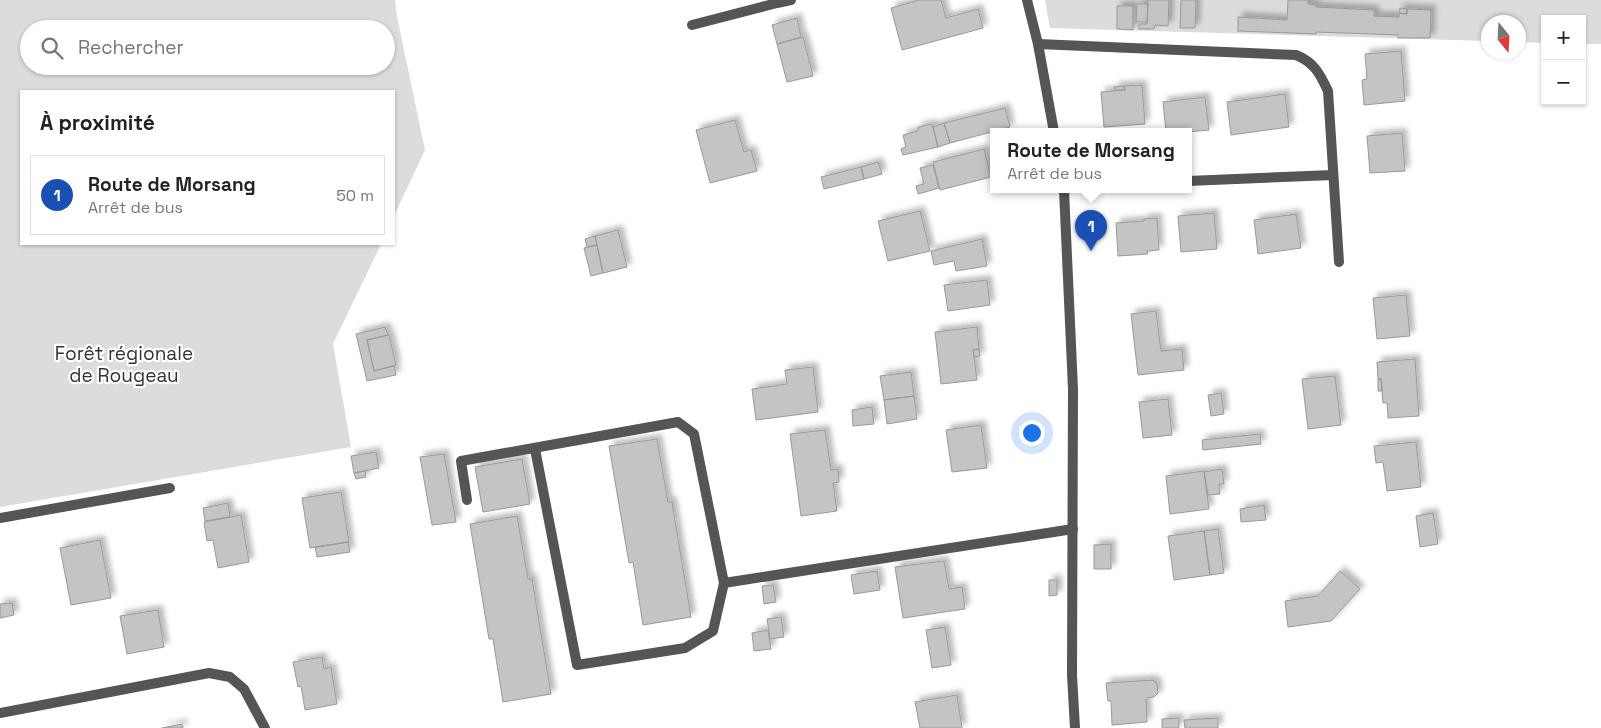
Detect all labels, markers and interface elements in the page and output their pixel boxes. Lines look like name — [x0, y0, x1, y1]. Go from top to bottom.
north arrow — [1481, 15, 1526, 60]
map controls — [1541, 15, 1586, 105]
button: + — [1541, 15, 1586, 60]
search box — [20, 20, 395, 75]
icon: search — [38, 34, 66, 62]
text: Rechercher — [78, 35, 184, 60]
button: − — [1541, 60, 1586, 105]
text: À proximité — [40, 109, 155, 136]
popup — [990, 128, 1192, 193]
text: Route de Morsang — [1007, 138, 1175, 163]
text: Arrêt de bus — [1007, 163, 1102, 184]
text: Route de Morsang — [88, 172, 256, 197]
text: 1 — [53, 185, 61, 206]
text: 50 m — [336, 185, 374, 206]
text: Arrêt de bus — [88, 197, 183, 218]
pin: 1 — [1075, 210, 1107, 251]
park label: Forêt régionale de Rougeau — [55, 341, 193, 388]
your location — [1019, 420, 1045, 446]

